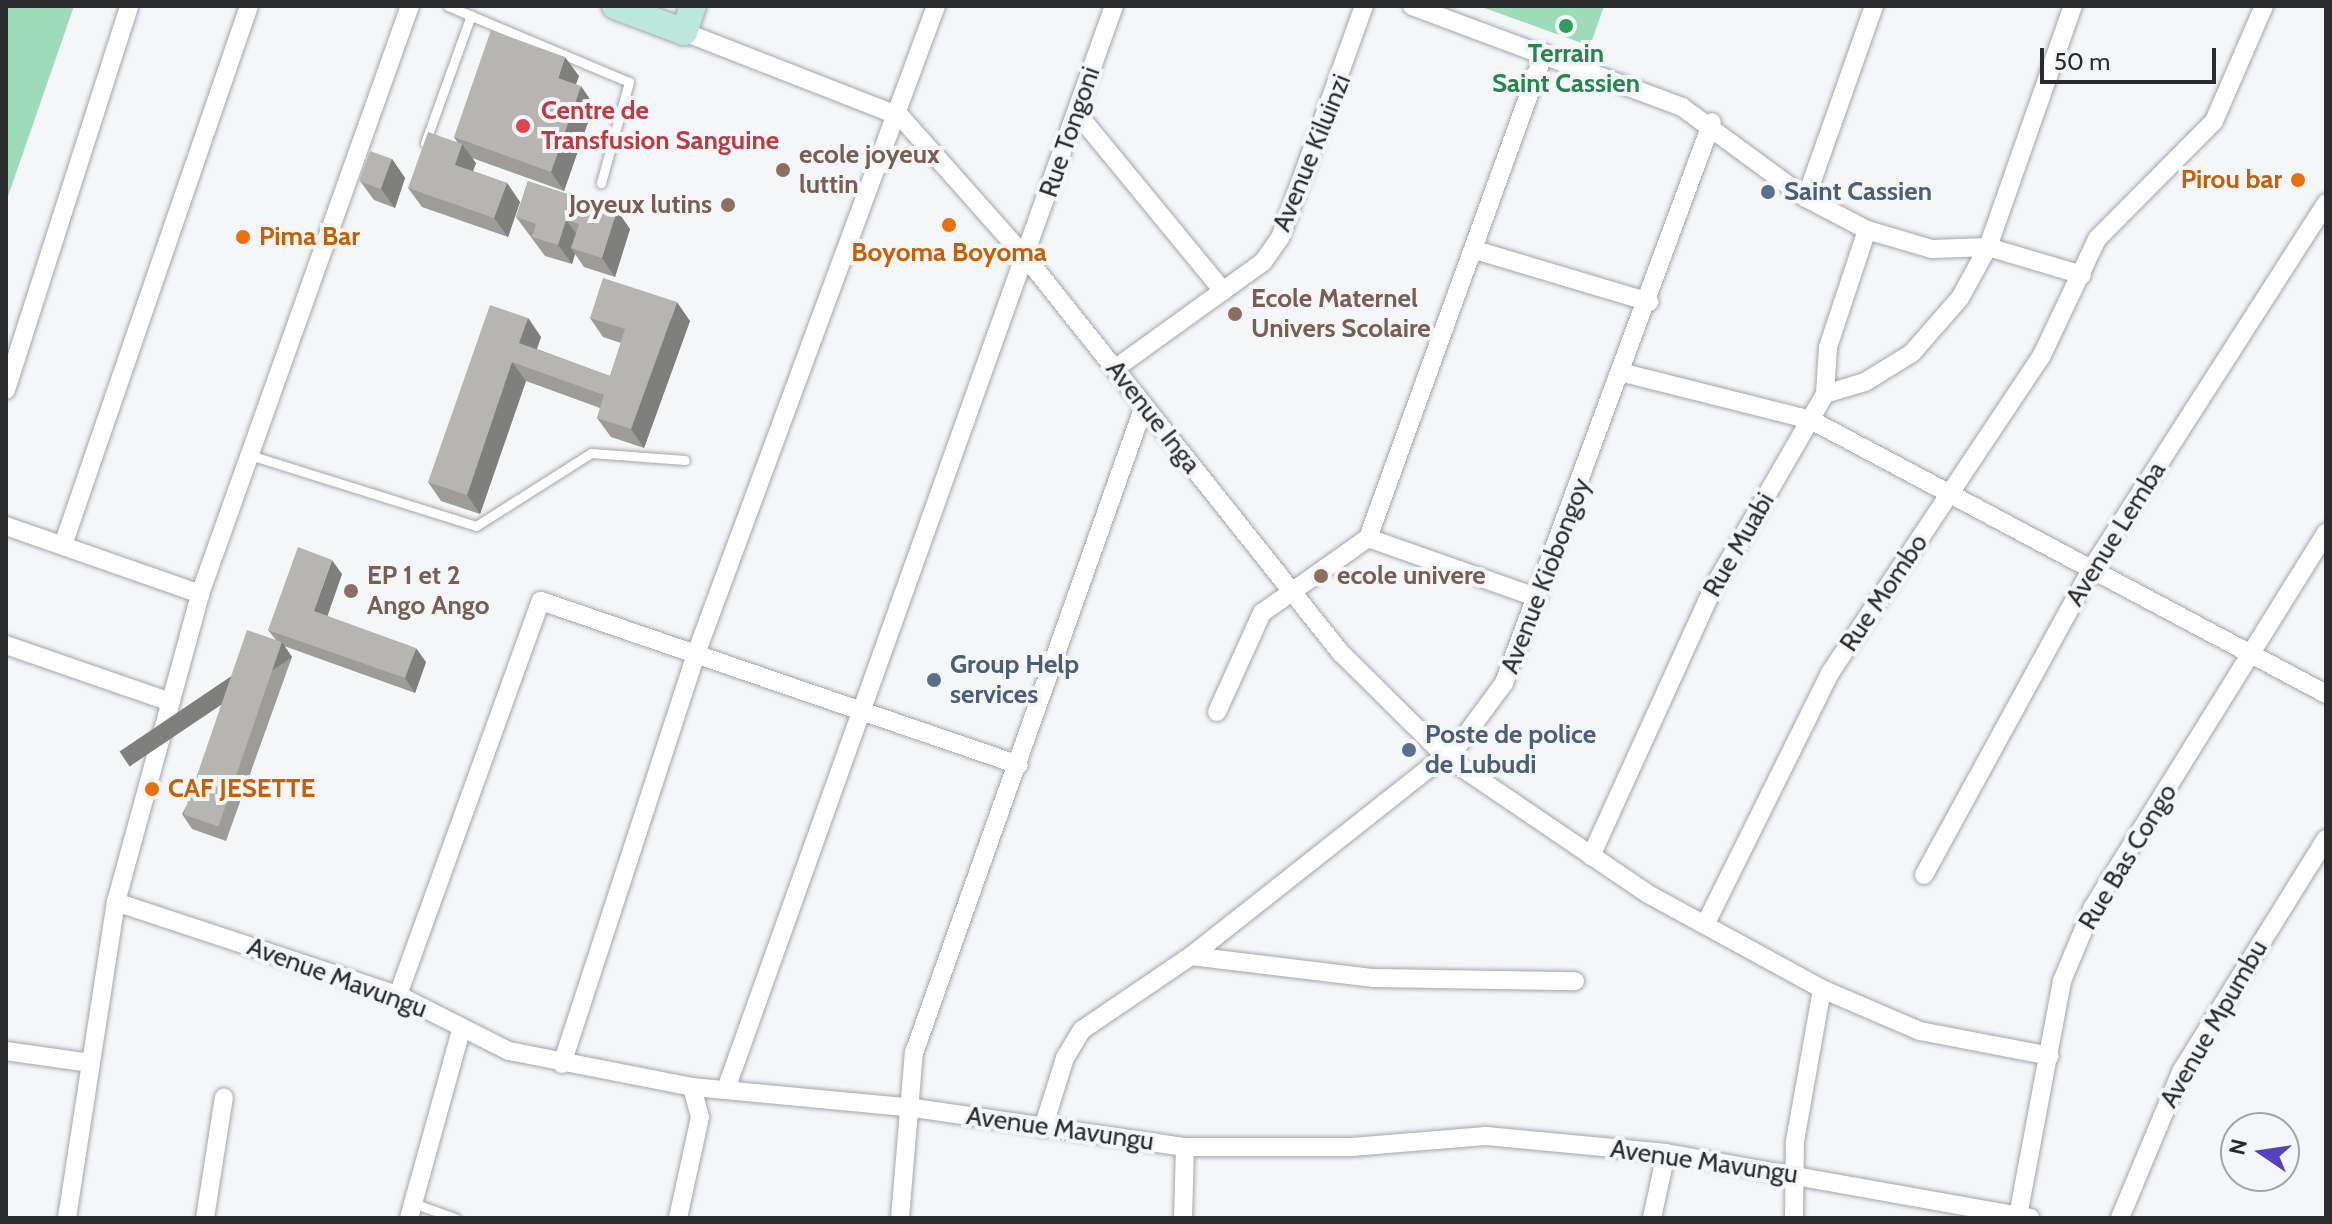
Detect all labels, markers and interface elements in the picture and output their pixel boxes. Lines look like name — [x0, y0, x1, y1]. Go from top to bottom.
marker: Terrain Saint Cassien — [1557, 17, 1575, 35]
scale bar — [2044, 32, 2220, 82]
place label: Terrain Saint Cassien — [1492, 38, 1640, 100]
text: 50 m — [2054, 47, 2110, 76]
street label: Rue Tongoni — [1033, 63, 1107, 201]
street label: Avenue Kiluinzi — [1266, 70, 1358, 236]
place label: Centre de Transfusion Sanguine — [541, 95, 779, 156]
marker: Centre de Transfusion Sanguine — [512, 115, 534, 137]
place label: ecole joyeux luttin — [799, 139, 940, 200]
marker: ecole joyeux luttin — [774, 161, 792, 179]
place label: Pirou bar — [2181, 164, 2282, 196]
marker: Pirou bar — [2289, 171, 2307, 189]
place label: Saint Cassien — [1784, 176, 1932, 208]
marker: Saint Cassien — [1759, 183, 1777, 201]
place label: Joyeux lutins — [569, 189, 712, 221]
marker: Joyeux lutins — [719, 196, 737, 214]
marker: Boyoma Boyoma — [940, 216, 958, 234]
place label: Pima Bar — [259, 221, 360, 253]
marker: Pima Bar — [234, 228, 252, 246]
place label: Boyoma Boyoma — [851, 237, 1047, 269]
place label: Ecole Maternel Univers Scolaire — [1251, 283, 1431, 344]
marker: Ecole Maternel Univers Scolaire — [1226, 305, 1244, 323]
street label: Avenue Inga — [1099, 354, 1207, 480]
street label: Avenue Lemba — [2059, 456, 2173, 612]
street label: Avenue Kiobongoy — [1494, 474, 1598, 678]
street label: Rue Muabi — [1697, 487, 1781, 603]
street label: Rue Mombo — [1833, 528, 1935, 658]
place label: EP 1 et 2 Ango Ango — [367, 560, 490, 622]
place label: ecole univere — [1337, 560, 1486, 592]
marker: ecole univere — [1312, 567, 1330, 585]
marker: EP 1 et 2 Ango Ango — [342, 582, 360, 600]
place label: Group Help services — [950, 649, 1079, 710]
marker: Group Help services — [925, 671, 943, 689]
place label: Poste de police de Lubudi — [1425, 719, 1596, 780]
marker: Poste de police de Lubudi — [1400, 741, 1418, 759]
place label: CAF JESETTE — [168, 773, 315, 805]
street label: Rue Bas Congo — [2072, 778, 2184, 936]
marker: CAF JESETTE — [143, 780, 161, 798]
street label: Avenue Mavungu — [243, 931, 431, 1025]
street label: Avenue Mpumbu — [2153, 935, 2275, 1113]
street label: Avenue Mavungu — [964, 1100, 1156, 1158]
north arrow — [2220, 1112, 2300, 1192]
street label: Avenue Mavungu — [1608, 1133, 1800, 1191]
text: N — [2223, 1136, 2253, 1158]

